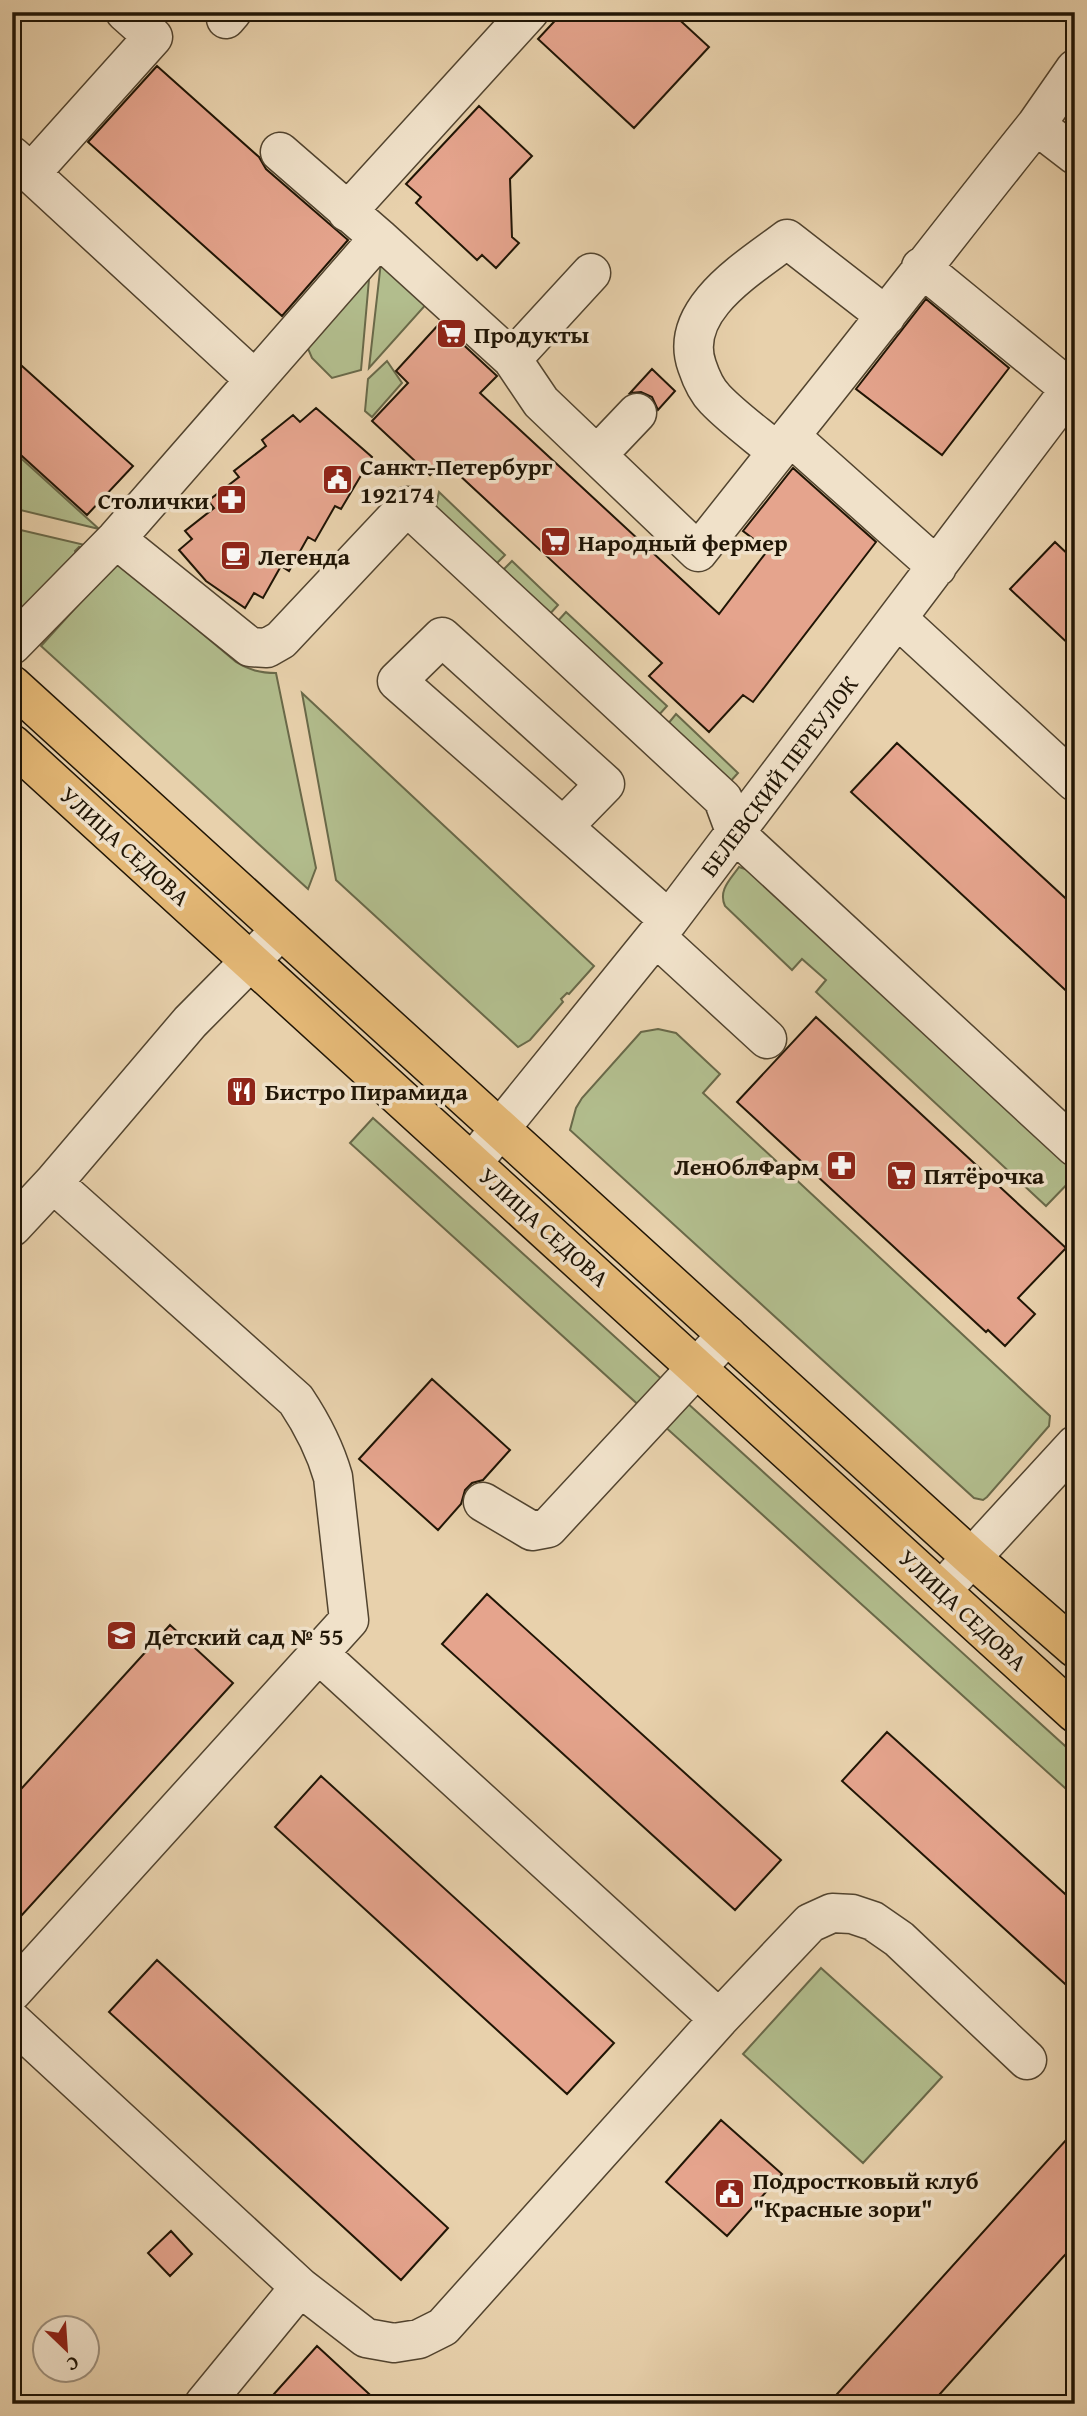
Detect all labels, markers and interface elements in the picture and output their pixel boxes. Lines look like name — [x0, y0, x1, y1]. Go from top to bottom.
supermarket icon: Продукты — [434, 317, 468, 351]
place label: Продукты — [474, 317, 590, 352]
place label: Санкт-Петербург 192174 — [360, 449, 552, 512]
public building icon: Санкт-Петербург 192174 — [320, 463, 354, 497]
place label: Столички — [98, 483, 209, 518]
pharmacy icon: Столички — [215, 483, 249, 517]
supermarket icon: Народный фермер — [538, 525, 572, 559]
place label: Народный фермер — [578, 525, 788, 560]
cafe icon: Легенда — [218, 539, 252, 573]
place label: Легенда — [258, 539, 351, 574]
street label: БЕЛЕВСКИЙ ПЕРЕУЛОК — [692, 668, 867, 884]
street label: УЛИЦА СЕДОВА — [52, 778, 198, 914]
restaurant icon: Бистро Пирамида — [225, 1074, 259, 1108]
place label: Бистро Пирамида — [265, 1074, 469, 1109]
place label: ЛенОблФарм — [674, 1149, 819, 1184]
pharmacy icon: ЛенОблФарм — [825, 1149, 859, 1183]
supermarket icon: Пятёрочка — [884, 1158, 918, 1192]
place label: Пятёрочка — [924, 1158, 1045, 1193]
street label: УЛИЦА СЕДОВА — [471, 1159, 617, 1295]
street label: УЛИЦА СЕДОВА — [891, 1541, 1035, 1679]
school or university icon: Детский сад № 55 — [105, 1619, 139, 1653]
place label: Детский сад № 55 — [144, 1619, 344, 1654]
place label: Подростковый клуб "Красные зори" — [753, 2163, 979, 2226]
public building icon: Подростковый клуб "Красные зори" — [713, 2177, 747, 2211]
north arrow — [32, 2314, 102, 2384]
text: С — [62, 2349, 84, 2379]

